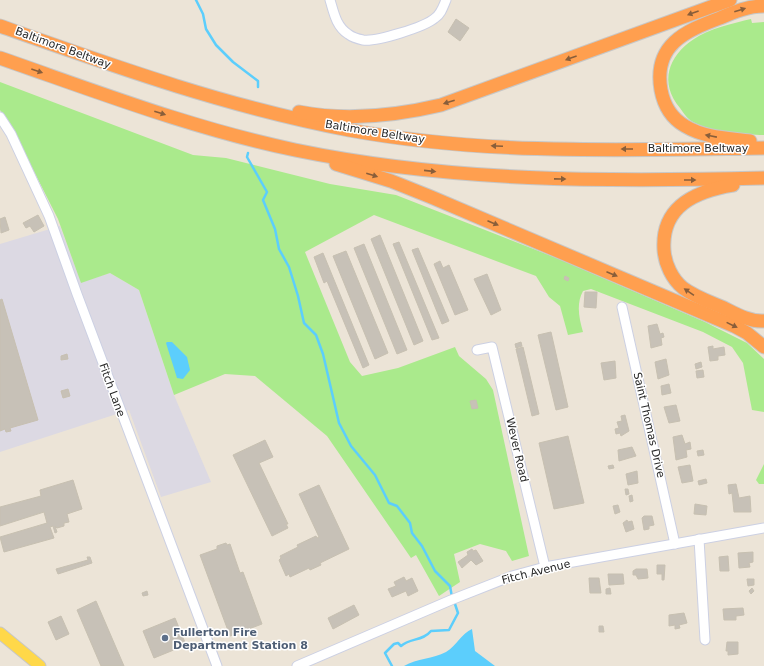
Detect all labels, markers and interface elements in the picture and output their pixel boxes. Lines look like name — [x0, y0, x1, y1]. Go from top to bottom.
one-way arrow — [735, 7, 747, 13]
one-way arrow — [687, 11, 699, 17]
street label: Baltimore Beltway — [13, 25, 113, 71]
one-way arrow — [565, 56, 577, 62]
one-way arrow — [31, 68, 43, 74]
one-way arrow — [442, 99, 454, 105]
one-way arrow — [154, 111, 166, 117]
street label: Baltimore Beltway — [324, 118, 426, 146]
one-way arrow — [705, 133, 718, 139]
street label: Baltimore Beltway — [648, 142, 749, 155]
one-way arrow — [491, 143, 503, 150]
one-way arrow — [620, 146, 633, 152]
one-way arrow — [424, 168, 436, 174]
one-way arrow — [366, 172, 378, 178]
one-way arrow — [554, 176, 567, 182]
one-way arrow — [684, 177, 697, 183]
one-way arrow — [487, 220, 498, 226]
one-way arrow — [607, 271, 619, 277]
one-way arrow — [684, 288, 694, 296]
one-way arrow — [726, 322, 737, 328]
street label: Fitch Lane — [96, 361, 128, 419]
street label: Saint Thomas Drive — [631, 371, 668, 479]
street label: Wever Road — [503, 416, 531, 484]
street label: Fitch Avenue — [500, 557, 572, 587]
place label: Fullerton Fire Department Station 8 — [173, 626, 308, 652]
marker: Fullerton Fire Department Station 8 — [160, 633, 170, 643]

